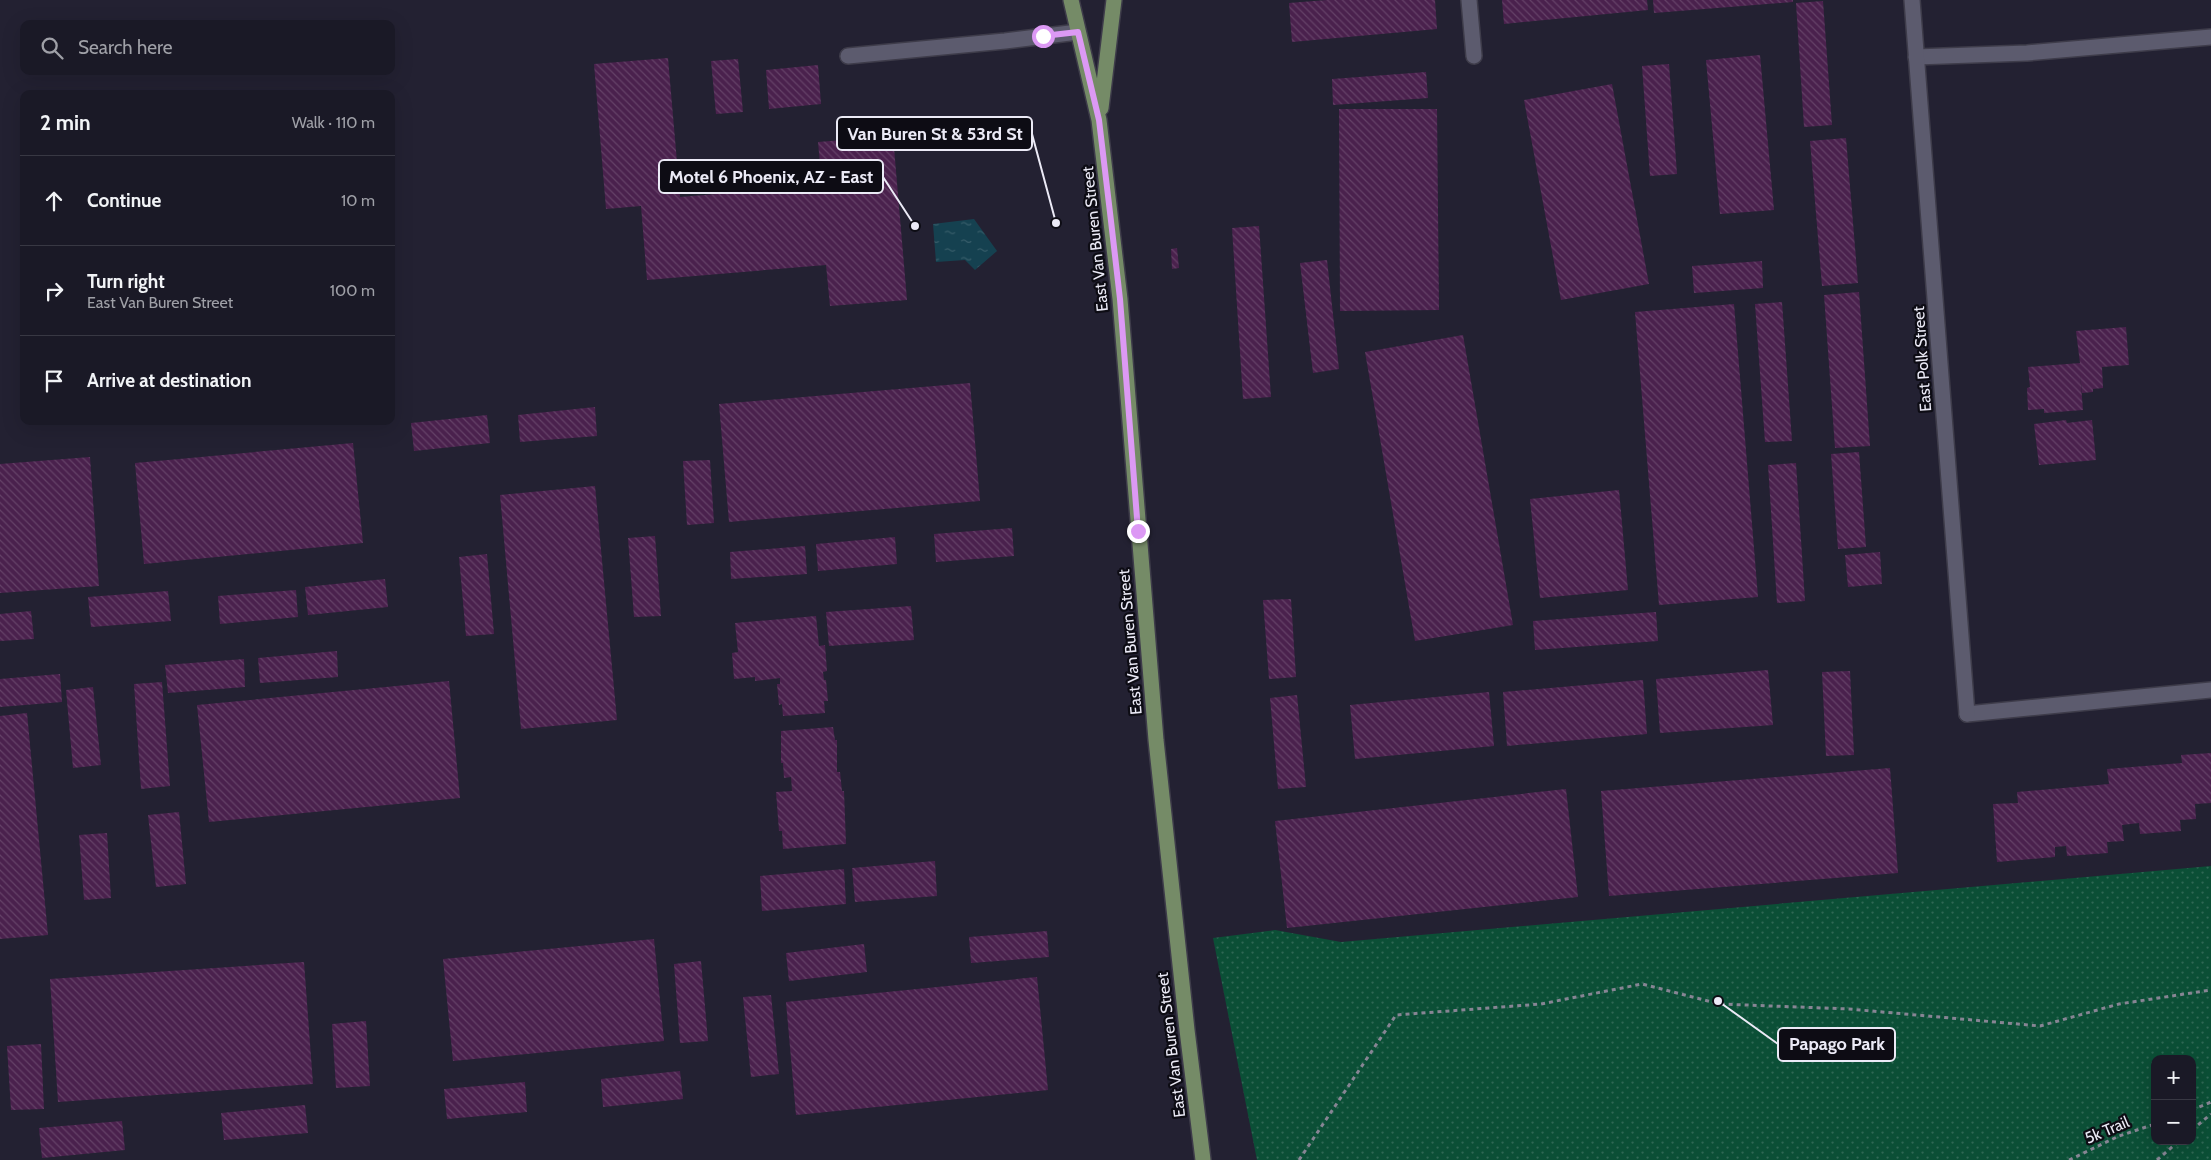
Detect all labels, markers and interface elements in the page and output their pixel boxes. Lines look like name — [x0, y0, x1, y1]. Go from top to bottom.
search box — [20, 20, 395, 75]
route start — [1032, 25, 1055, 48]
icon: search — [38, 34, 66, 62]
text: Search here — [78, 36, 172, 59]
text: 2 min — [40, 110, 91, 135]
text: Walk · 110 m — [292, 113, 375, 132]
callout: Van Buren St & 53rd St — [837, 117, 1032, 150]
text: Van Buren St & 53rd St — [847, 123, 1023, 145]
callout: Motel 6 Phoenix, AZ - East — [659, 160, 883, 193]
street label: East Van Buren Street — [1078, 165, 1112, 313]
text: Motel 6 Phoenix, AZ - East — [669, 166, 873, 188]
icon: ahead — [40, 187, 68, 215]
text: Continue — [87, 189, 161, 212]
text: 10 m — [341, 191, 375, 210]
text: Turn right — [87, 270, 165, 293]
icon: right — [40, 277, 68, 305]
text: 100 m — [330, 281, 375, 300]
text: East Van Buren Street — [87, 293, 233, 312]
street label: East Polk Street — [1909, 305, 1935, 412]
icon: arrive — [40, 367, 68, 395]
text: Arrive at destination — [87, 369, 251, 392]
route end — [1127, 520, 1150, 543]
street label: East Van Buren Street — [1114, 568, 1146, 716]
street label: East Van Buren Street — [1153, 971, 1189, 1119]
callout: Papago Park — [1778, 1028, 1895, 1061]
text: Papago Park — [1789, 1033, 1885, 1055]
map controls — [2151, 1055, 2196, 1145]
button: + — [2151, 1055, 2196, 1100]
button: − — [2151, 1100, 2196, 1145]
street label: 5k Trail — [2082, 1112, 2132, 1148]

